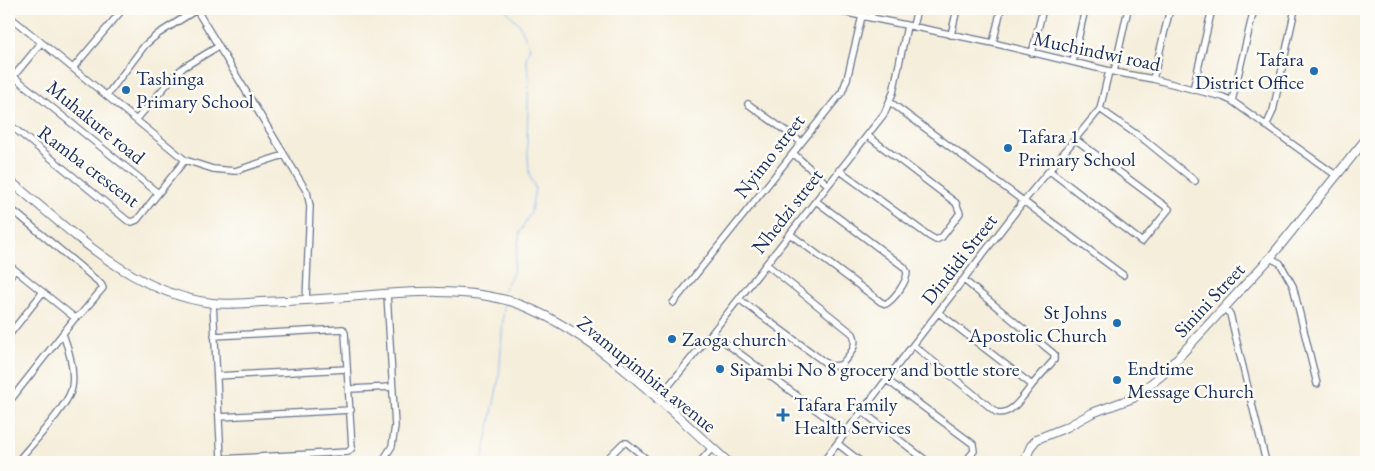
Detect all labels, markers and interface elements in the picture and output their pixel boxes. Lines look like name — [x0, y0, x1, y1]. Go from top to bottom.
street label: Muchindwi road — [1031, 25, 1164, 77]
place label: Tafara District Office — [1195, 46, 1304, 95]
place label: Tashinga Primary School — [136, 65, 254, 114]
marker: Tafara District Office — [1308, 65, 1320, 77]
street label: Muhakure road — [41, 74, 151, 170]
marker: Tashinga Primary School — [120, 84, 132, 96]
street label: Nyimo street — [728, 108, 810, 203]
street label: Ramba crescent — [33, 119, 146, 213]
place label: Tafara 1 Primary School — [1018, 123, 1136, 172]
marker: Tafara 1 Primary School — [1002, 142, 1014, 154]
street label: Nhedzi street — [746, 162, 829, 259]
street label: Dindidi Street — [915, 208, 1003, 310]
street label: Sinini Street — [1168, 257, 1251, 343]
place label: St Johns Apostolic Church — [968, 299, 1107, 348]
street label: Zvamupimbira avenue — [572, 310, 722, 438]
marker: St Johns Apostolic Church — [1111, 317, 1123, 329]
place label: Zaoga church — [682, 326, 787, 352]
marker: Zaoga church — [666, 333, 678, 345]
place label: Endtime Message Church — [1127, 355, 1254, 404]
place label: Sipambi No 8 grocery and bottle store — [730, 356, 1020, 382]
marker: Sipambi No 8 grocery and bottle store — [714, 363, 726, 375]
marker: Endtime Message Church — [1111, 374, 1123, 386]
place label: Tafara Family Health Services — [794, 391, 911, 440]
marker: Tafara Family Health Services — [776, 408, 790, 422]

